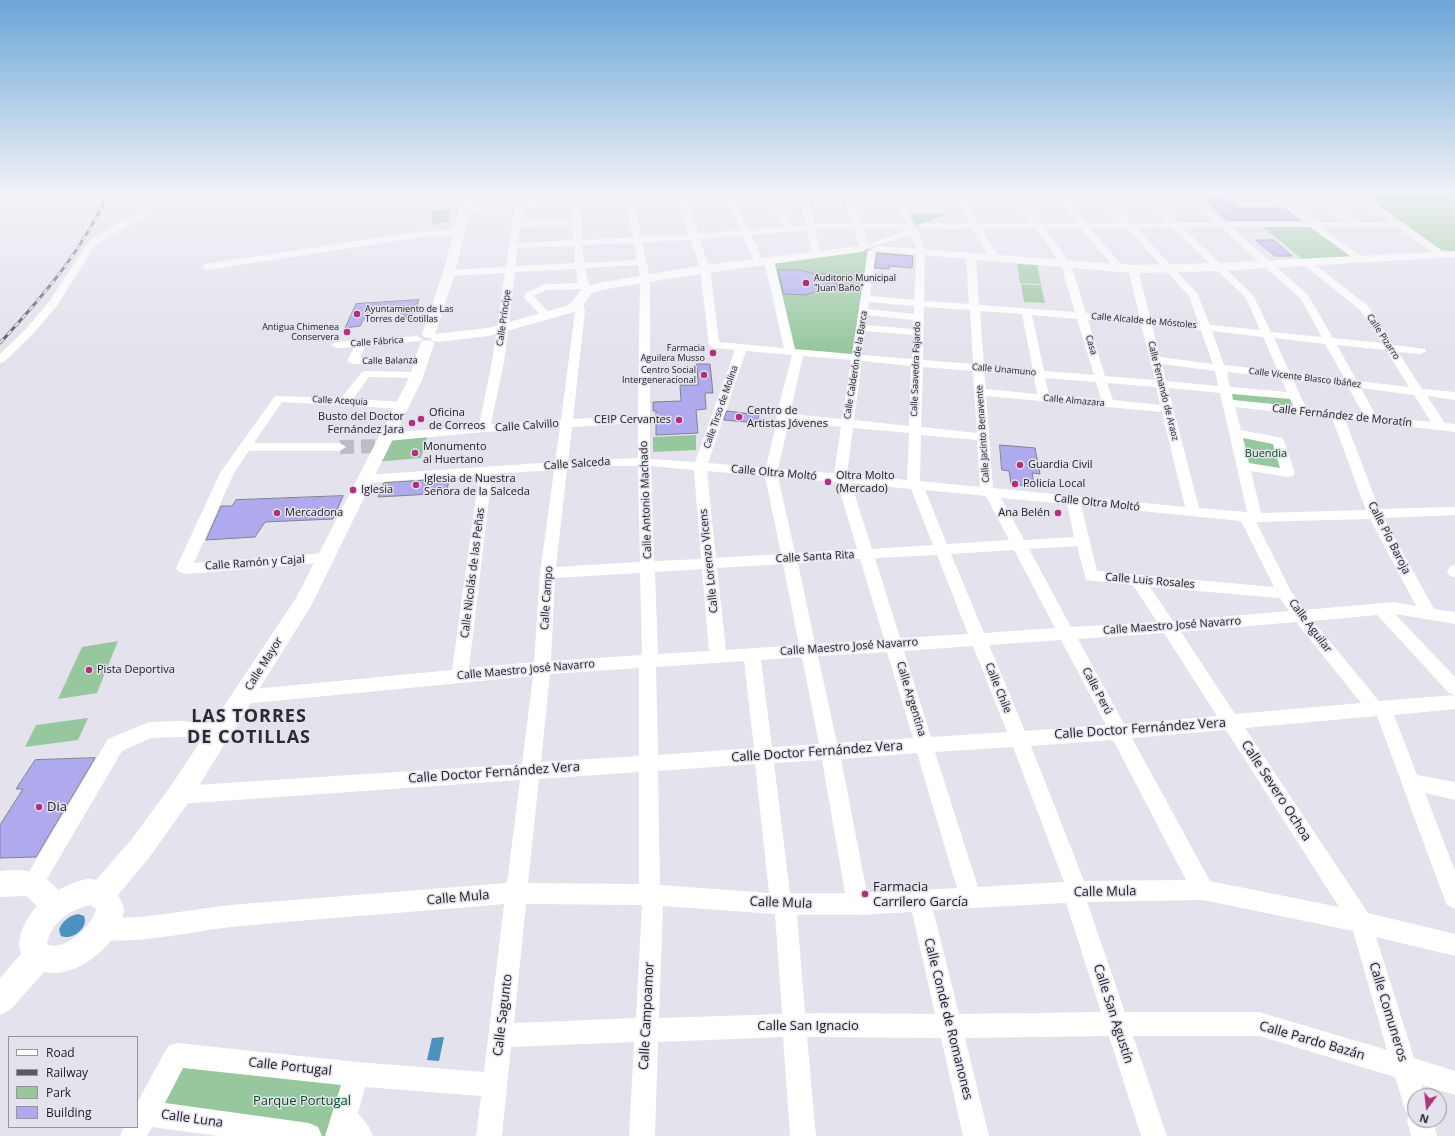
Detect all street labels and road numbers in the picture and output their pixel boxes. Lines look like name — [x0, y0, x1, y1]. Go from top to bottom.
street label: Calle Príncipe — [495, 289, 513, 347]
street label: Calle Calderón de la Barca — [842, 310, 870, 420]
street label: Calle Alcalde de Móstoles — [1091, 311, 1197, 331]
street label: Calle Pizarro — [1364, 312, 1402, 362]
street label: Calle Saavedra Fajardo — [909, 321, 923, 417]
street label: Casa — [1083, 334, 1099, 356]
street label: Calle Fábrica — [350, 335, 404, 349]
street label: Calle Fernando de Araoz — [1145, 340, 1181, 442]
street label: Calle Balanza — [362, 355, 418, 367]
street label: Calle Unamuno — [971, 362, 1037, 378]
street label: Calle Tirso de Molina — [702, 364, 740, 450]
street label: Calle Vicente Blasco Ibáñez — [1248, 366, 1362, 390]
street label: Calle Jacinto Benavente — [974, 385, 992, 483]
street label: Calle Almazara — [1043, 393, 1105, 409]
street label: Calle Acequia — [312, 394, 368, 408]
street label: Calle Fernández de Moratín — [1271, 402, 1413, 430]
street label: Calle Calvillo — [495, 417, 559, 435]
street label: Calle Antonio Machado — [637, 441, 655, 559]
street label: Calle Salceda — [543, 455, 611, 473]
street label: Calle Oltra Moltó — [731, 463, 817, 483]
street label: Calle Oltra Moltó — [1053, 492, 1141, 514]
street label: Calle Pío Baroja — [1365, 499, 1413, 577]
street label: Calle Nicolás de las Peñas — [458, 507, 488, 639]
street label: Calle Lorenzo Vicens — [697, 508, 721, 614]
street label: Calle Santa Rita — [775, 548, 855, 566]
street label: Calle Ramón y Cajal — [205, 553, 305, 573]
street label: Calle Campo — [538, 566, 556, 630]
street label: Calle Luis Rosales — [1105, 571, 1195, 591]
street label: Calle Aguilar — [1286, 597, 1334, 655]
street label: Calle Maestro José Navarro — [1103, 615, 1241, 637]
street label: Calle Mayor — [242, 635, 286, 693]
street label: Calle Maestro José Navarro — [780, 636, 918, 658]
street label: Calle Maestro José Navarro — [456, 657, 596, 683]
street label: Calle Argentina — [893, 660, 929, 738]
street label: Calle Chile — [982, 661, 1014, 715]
street label: Calle Perú — [1079, 665, 1115, 717]
street label: Calle Doctor Fernández Vera — [1054, 715, 1226, 743]
street label: Calle Doctor Fernández Vera — [731, 738, 903, 766]
street label: Calle Severo Ochoa — [1238, 738, 1314, 844]
street label: Calle Doctor Fernández Vera — [408, 759, 580, 787]
street label: Calle Mula — [1073, 884, 1137, 900]
street label: Calle Mula — [426, 887, 490, 909]
street label: Calle Mula — [749, 894, 813, 912]
street label: Calle Conde de Romanones — [920, 936, 976, 1102]
street label: Calle Comuneros — [1365, 960, 1411, 1064]
street label: Calle Campoamor — [636, 962, 658, 1070]
street label: Calle San Agustín — [1090, 962, 1136, 1066]
street label: Calle Sagunto — [490, 973, 516, 1057]
street label: Calle San Ignacio — [757, 1018, 859, 1034]
street label: Calle Pardo Bazán — [1257, 1018, 1367, 1064]
street label: Calle Portugal — [248, 1055, 332, 1079]
street label: Calle Luna — [160, 1107, 224, 1131]

